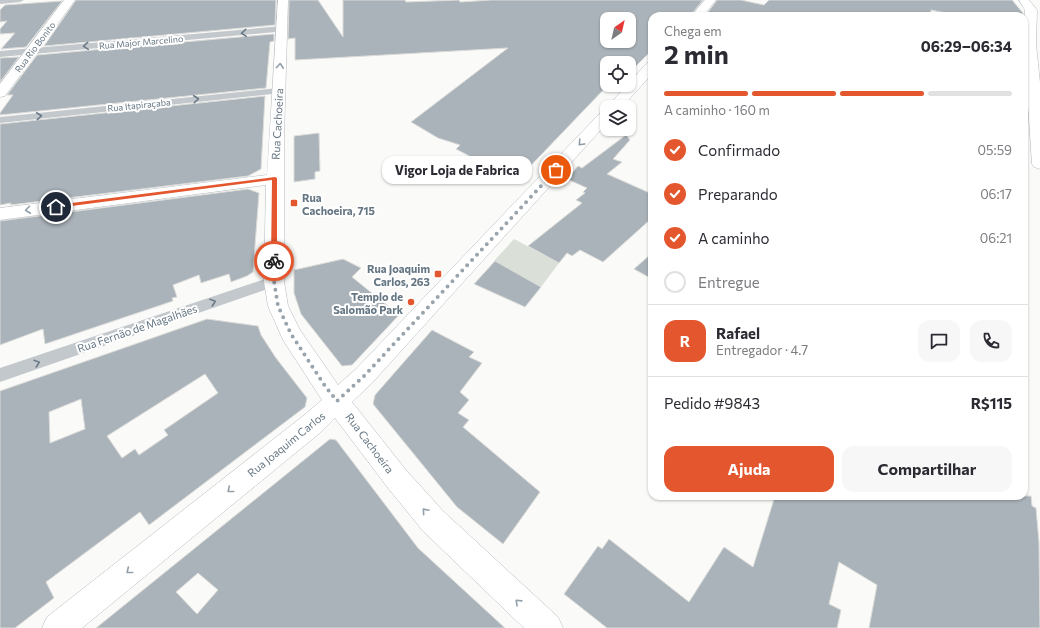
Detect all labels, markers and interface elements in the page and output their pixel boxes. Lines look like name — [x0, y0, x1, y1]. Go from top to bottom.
north arrow — [600, 12, 636, 48]
map controls — [600, 12, 636, 136]
street label: Rua Rio Bonito — [12, 20, 58, 74]
text: Chega em — [664, 23, 722, 39]
one-way arrow — [241, 28, 247, 37]
street label: Rua Major Marcelino — [98, 33, 184, 51]
text: 06:29–06:34 — [921, 37, 1012, 55]
text: 2 min — [664, 38, 729, 69]
one-way arrow — [83, 42, 89, 51]
button: locate — [600, 56, 636, 92]
one-way arrow — [276, 63, 285, 69]
street label: Rua Cachoeira — [269, 88, 285, 160]
one-way arrow — [193, 95, 199, 104]
street label: Rua Itapiraçaba — [107, 96, 171, 114]
button: layers — [600, 100, 636, 136]
text: A caminho · 160 m — [664, 102, 770, 118]
one-way arrow — [36, 112, 42, 121]
one-way arrow — [578, 138, 585, 146]
icon: check — [664, 139, 686, 161]
text: Confirmado — [698, 141, 780, 159]
text: 05:59 — [978, 142, 1012, 158]
pin — [539, 153, 573, 187]
callout: Vigor Loja de Fabrica — [382, 156, 532, 184]
icon: bag — [545, 159, 567, 181]
text: Vigor Loja de Fabrica — [395, 162, 519, 178]
icon: check — [664, 183, 686, 205]
text: Preparando — [698, 185, 778, 203]
text: 06:17 — [980, 186, 1012, 202]
pin — [39, 190, 73, 224]
place label: Rua Cachoeira, 715 — [302, 191, 375, 217]
icon: home — [45, 196, 67, 218]
marker: Rua Cachoeira, 715 — [289, 198, 299, 208]
one-way arrow — [25, 205, 31, 214]
icon: check — [664, 227, 686, 249]
text: A caminho — [698, 229, 770, 247]
text: 06:21 — [980, 230, 1012, 246]
courier — [254, 241, 294, 281]
icon: bike — [263, 250, 285, 272]
place label: Rua Joaquim Carlos, 263 — [367, 262, 430, 288]
marker: Rua Joaquim Carlos, 263 — [433, 269, 443, 279]
text: Entregue — [698, 273, 760, 291]
place label: Templo de Salomão Park — [333, 290, 404, 316]
marker: Templo de Salomão Park — [406, 297, 416, 307]
one-way arrow — [209, 298, 216, 307]
street label: Rua Fernão de Magalhães — [75, 301, 199, 355]
button: chat — [918, 320, 960, 362]
button: phone — [970, 320, 1012, 362]
text: Rafael — [716, 324, 760, 342]
text: R — [680, 332, 690, 350]
text: Entregador · 4.7 — [716, 342, 808, 358]
one-way arrow — [33, 359, 40, 367]
text: Pedido #9843 — [664, 394, 760, 412]
text: R$115 — [971, 394, 1012, 412]
street label: Rua Joaquim Carlos — [245, 409, 328, 480]
street label: Rua Cachoeira — [343, 410, 397, 476]
button: Ajuda — [664, 446, 834, 492]
button: Compartilhar — [842, 446, 1012, 492]
one-way arrow — [227, 485, 234, 492]
one-way arrow — [423, 509, 430, 516]
one-way arrow — [126, 567, 133, 574]
one-way arrow — [516, 599, 523, 606]

